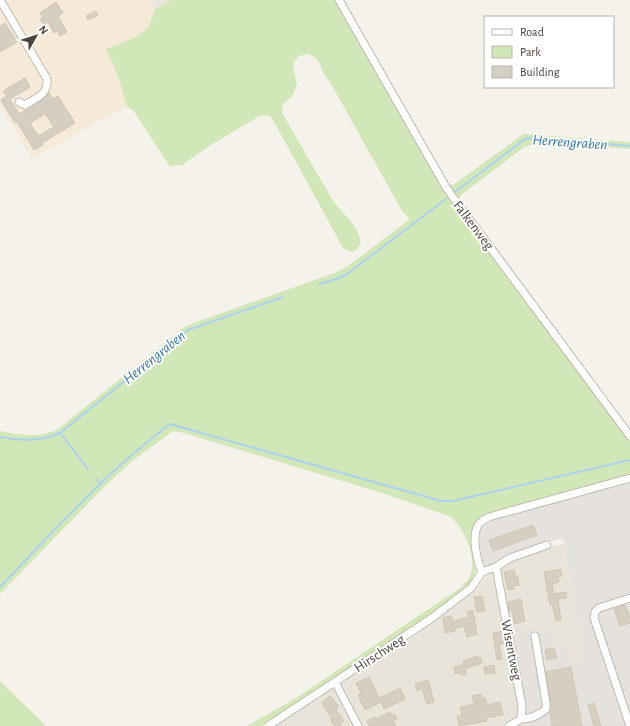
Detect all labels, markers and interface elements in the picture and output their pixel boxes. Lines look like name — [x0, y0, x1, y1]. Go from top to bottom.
north arrow — [16, 16, 56, 56]
legend — [484, 16, 614, 88]
text: N — [37, 24, 50, 36]
text: Road — [520, 26, 544, 38]
text: Park — [520, 46, 541, 58]
text: Building — [520, 66, 560, 78]
water label: Herrengraben — [532, 132, 608, 153]
street label: Falkenweg — [450, 198, 496, 253]
water label: Herrengraben — [120, 328, 188, 387]
street label: Wisentweg — [498, 619, 524, 682]
street label: Hirschweg — [352, 632, 408, 675]

